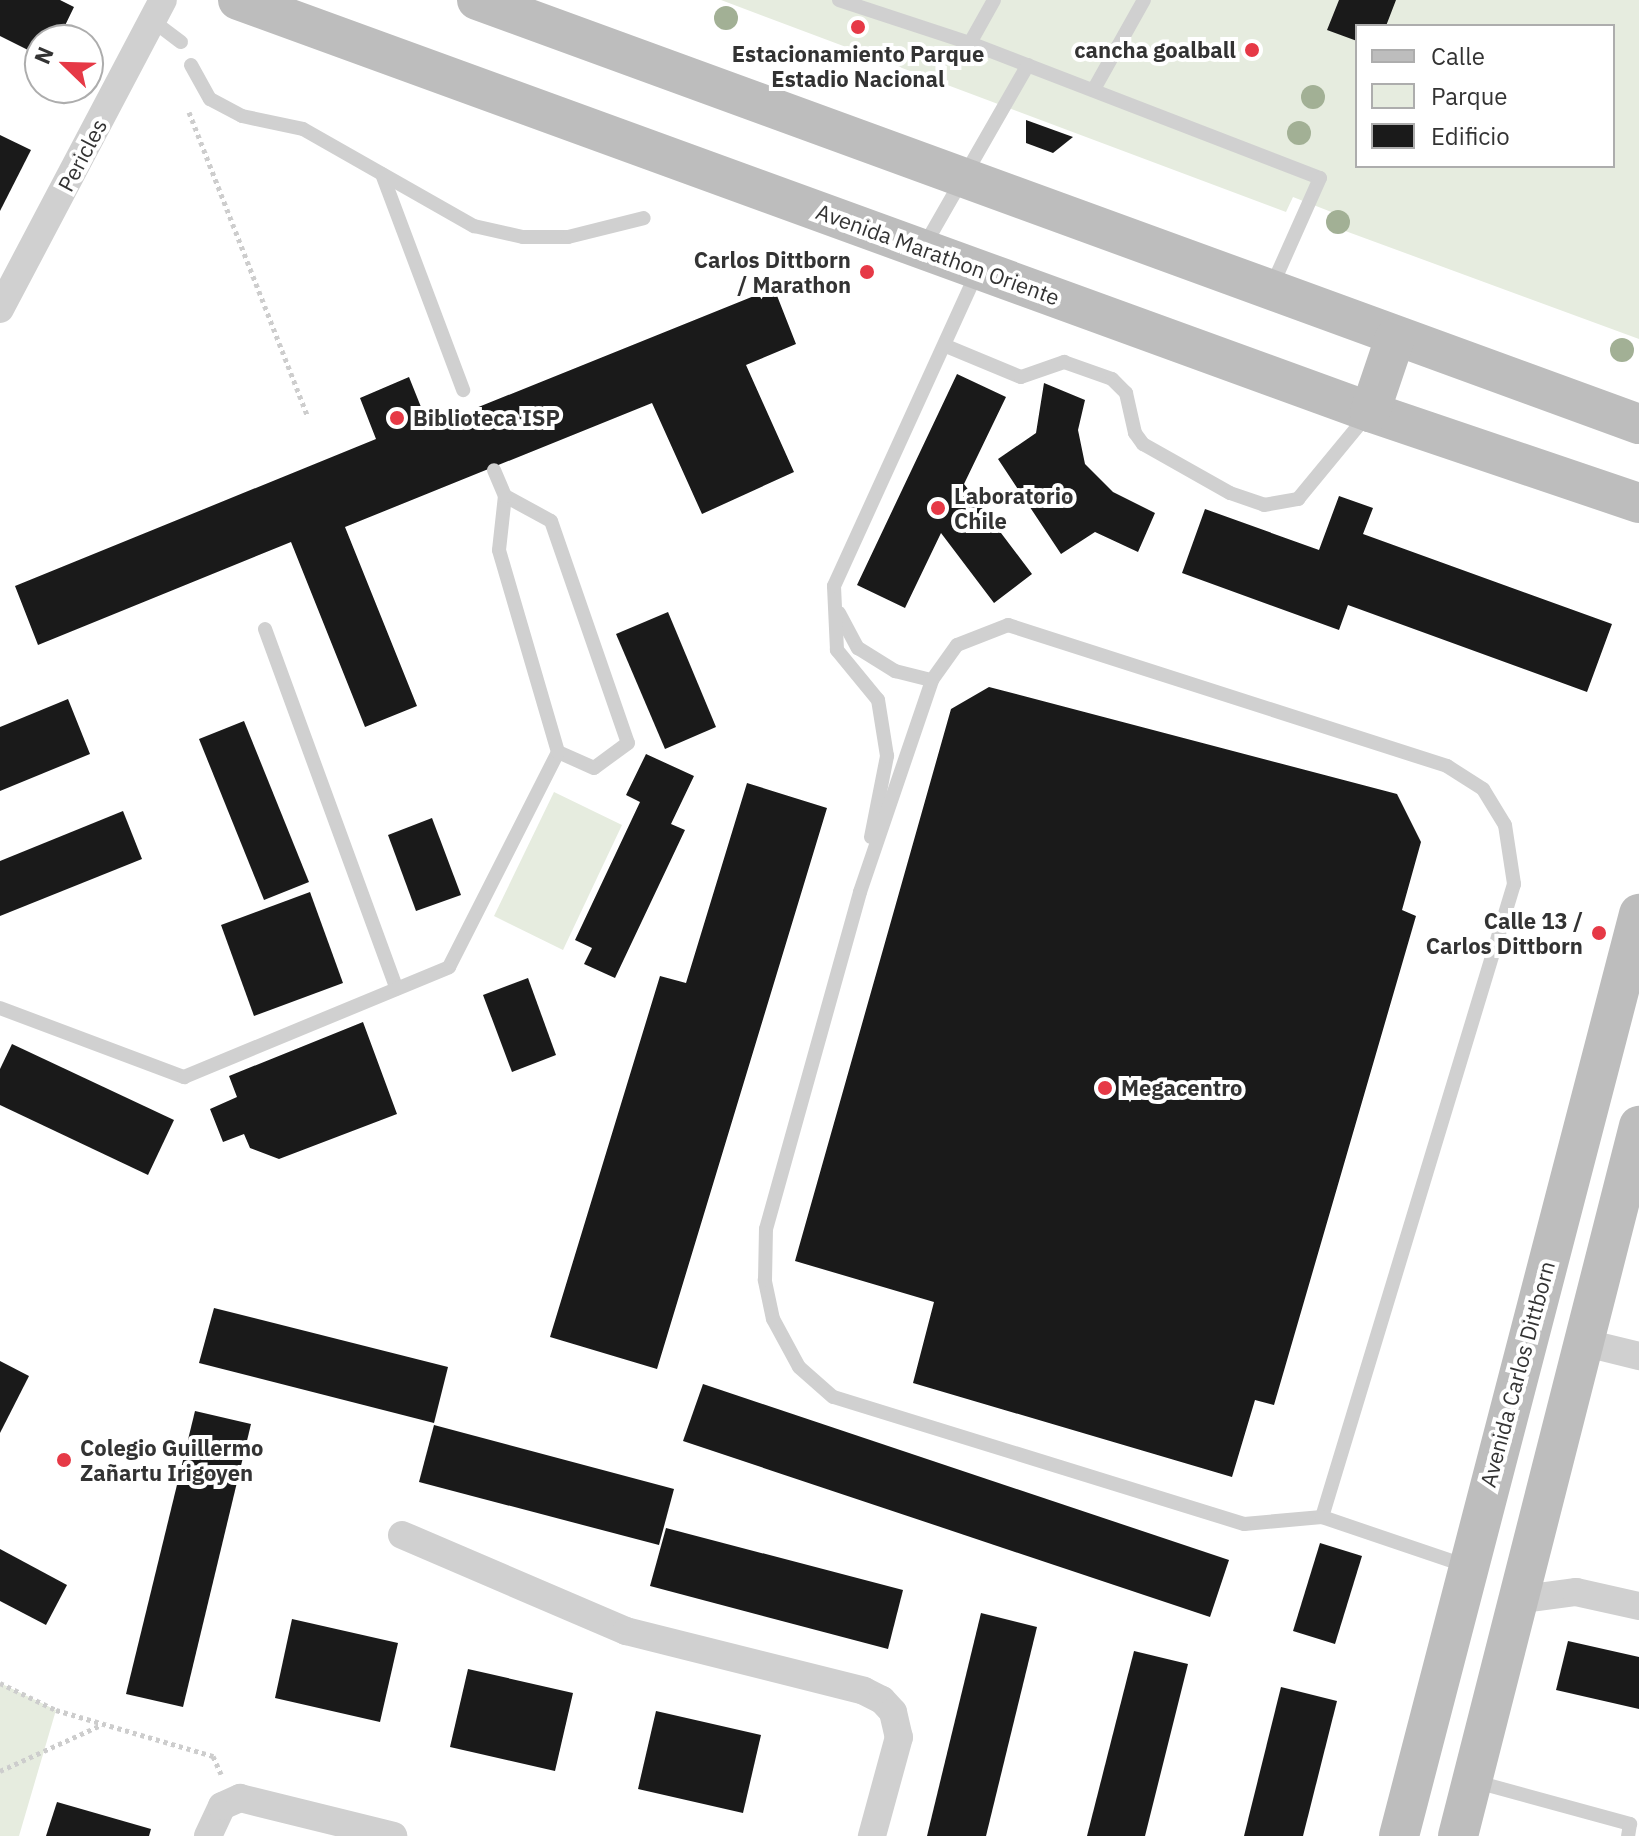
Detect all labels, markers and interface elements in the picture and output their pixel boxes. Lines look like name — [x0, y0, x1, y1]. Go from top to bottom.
marker: Estacionamiento Parque Estadio Nacional — [849, 18, 867, 36]
north arrow — [24, 24, 104, 104]
legend — [1355, 24, 1615, 168]
place label: cancha goalball — [1074, 37, 1236, 63]
place label: Estacionamiento Parque Estadio Nacional — [732, 40, 984, 92]
text: Calle — [1431, 40, 1485, 72]
marker: cancha goalball — [1243, 41, 1261, 59]
text: N — [27, 42, 60, 68]
text: Parque — [1431, 80, 1508, 112]
street label: Pericles — [52, 114, 112, 196]
text: Edificio — [1431, 120, 1510, 152]
street label: Avenida Marathon Oriente — [813, 198, 1063, 310]
place label: Carlos Dittborn / Marathon — [694, 246, 851, 298]
marker: Carlos Dittborn / Marathon — [858, 263, 876, 281]
place label: Biblioteca ISP — [413, 405, 560, 431]
marker: Biblioteca ISP — [388, 409, 406, 427]
place label: Laboratorio Chile — [954, 482, 1073, 534]
marker: Laboratorio Chile — [929, 499, 947, 517]
place label: Calle 13 / Carlos Dittborn — [1426, 907, 1583, 958]
marker: Calle 13 / Carlos Dittborn — [1590, 924, 1608, 942]
place label: Megacentro — [1121, 1075, 1242, 1101]
marker: Megacentro — [1096, 1079, 1114, 1097]
street label: Avenida Carlos Dittborn — [1474, 1258, 1560, 1490]
place label: Colegio Guillermo Zañartu Irigoyen — [80, 1434, 264, 1486]
marker: Colegio Guillermo Zañartu Irigoyen — [55, 1451, 73, 1469]

